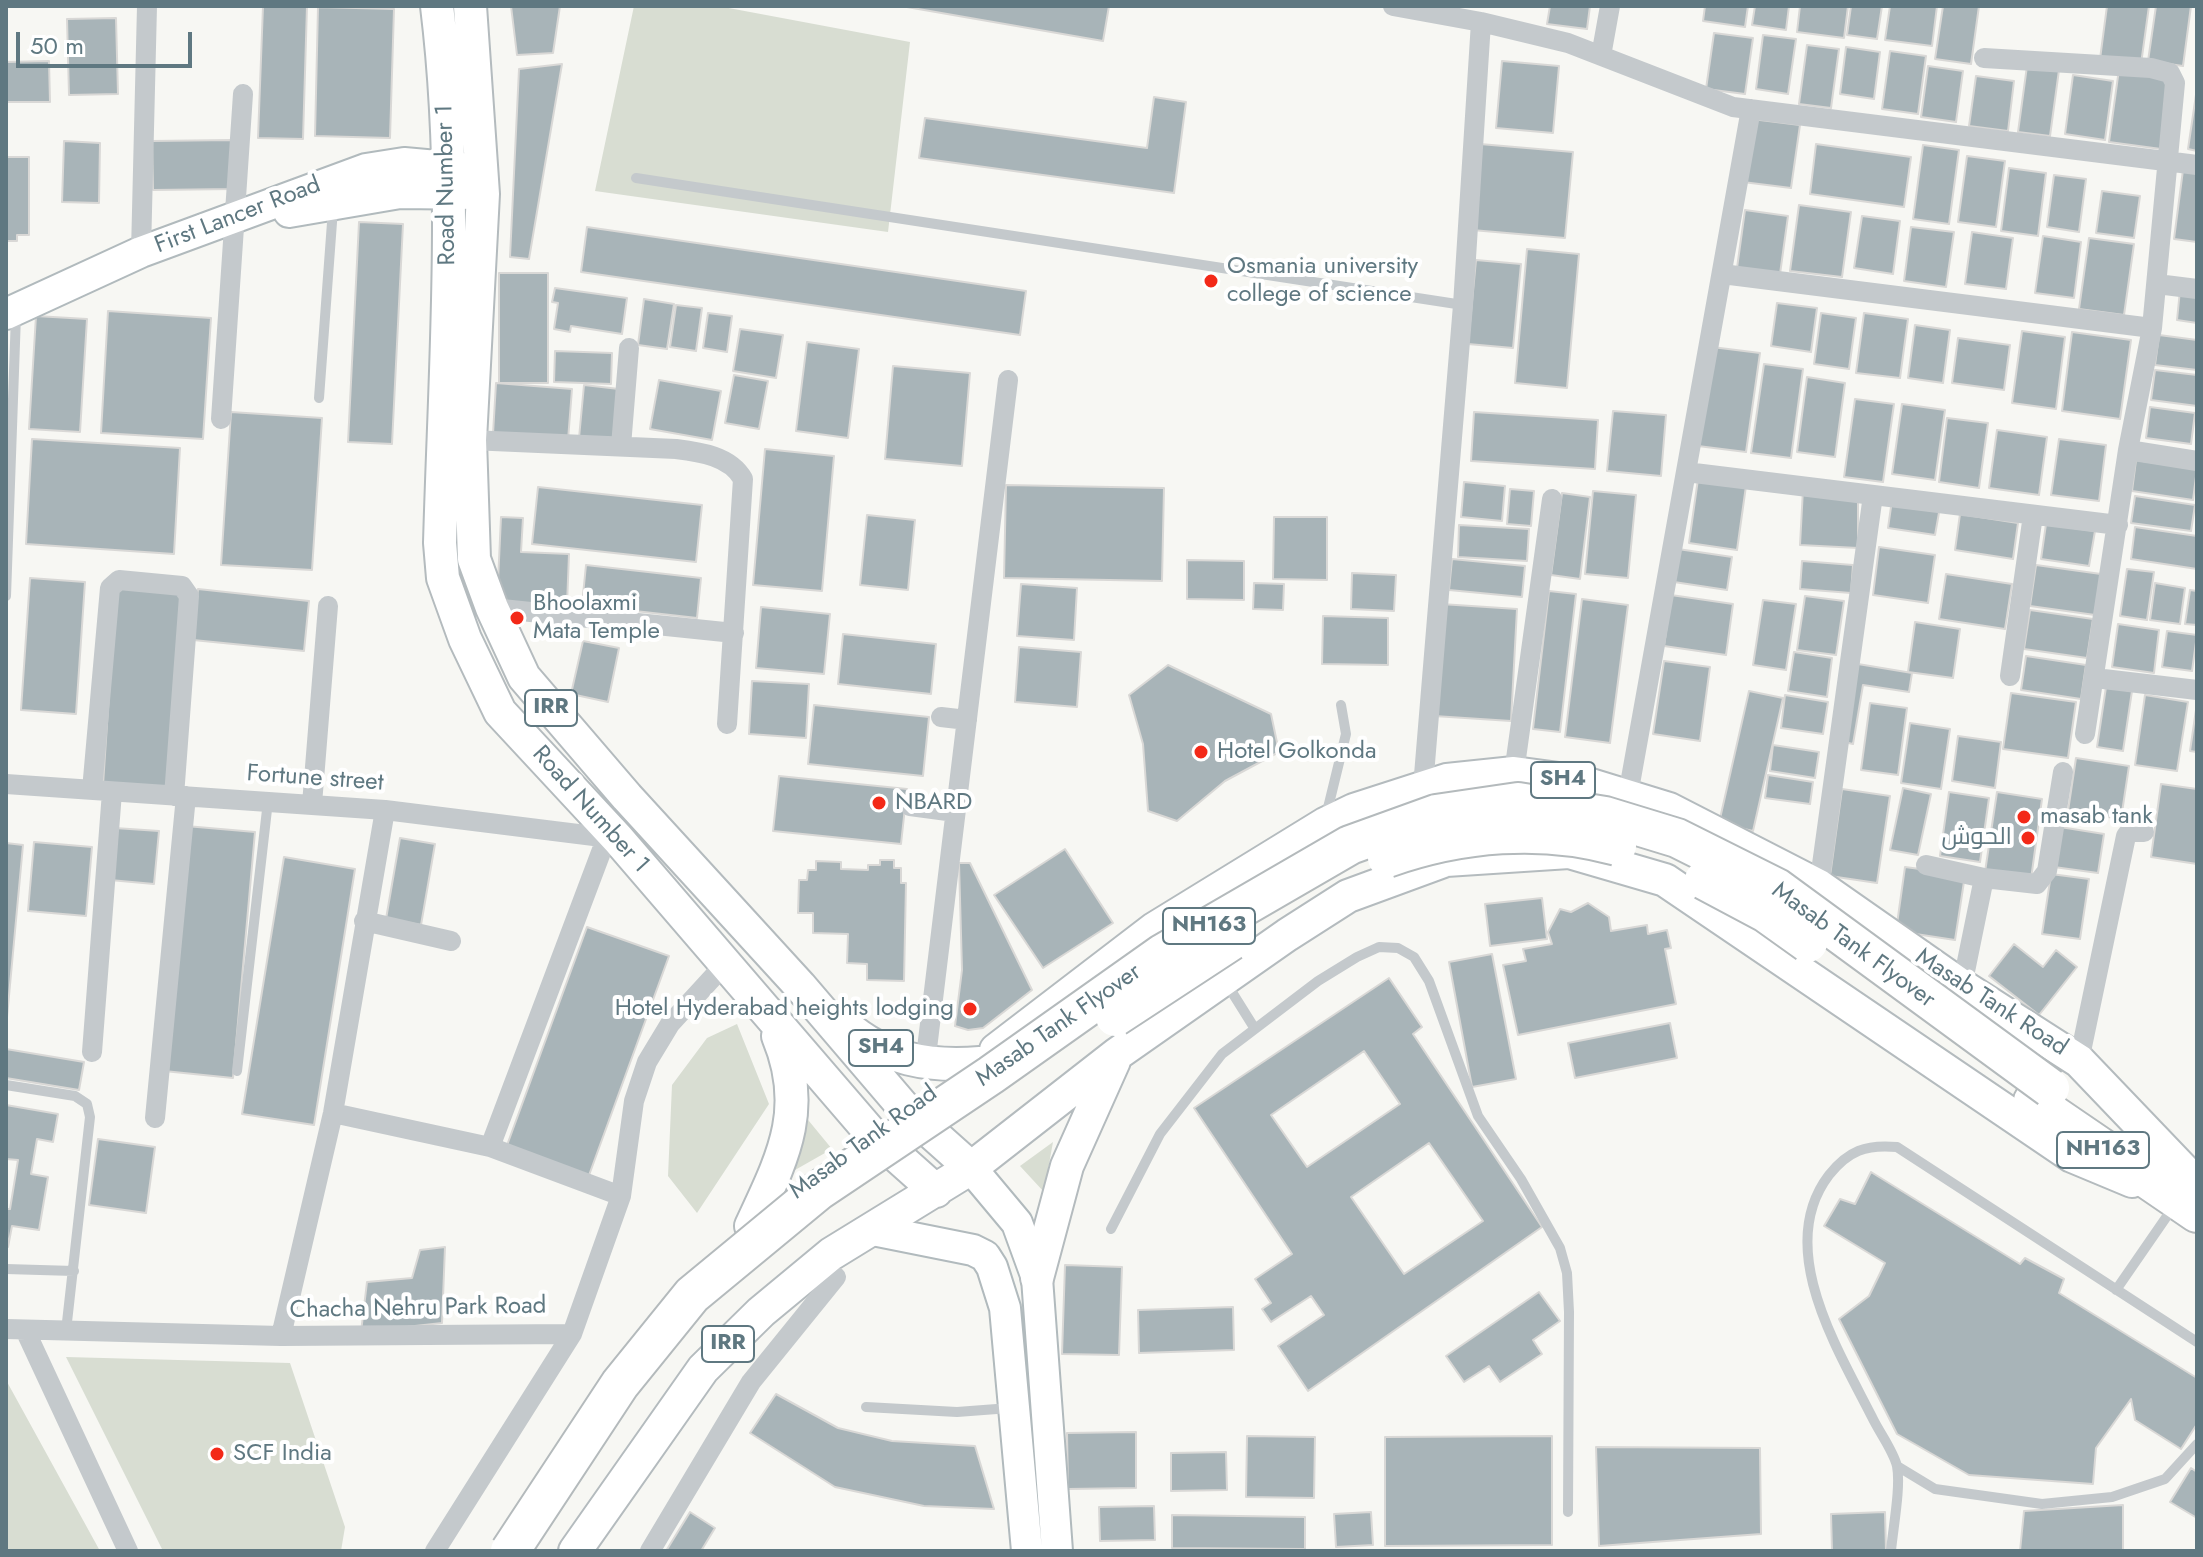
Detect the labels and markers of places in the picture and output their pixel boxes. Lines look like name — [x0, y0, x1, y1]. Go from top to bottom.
place label: Osmania university college of science — [1227, 253, 1418, 309]
marker: Osmania university college of science — [1202, 272, 1220, 290]
place label: Bhoolaxmi Mata Temple — [533, 590, 660, 646]
marker: Bhoolaxmi Mata Temple — [508, 609, 526, 627]
place label: Hotel Golkonda — [1217, 738, 1376, 766]
marker: Hotel Golkonda — [1192, 743, 1210, 761]
place label: NBARD — [895, 789, 972, 817]
marker: NBARD — [870, 794, 888, 812]
place label: masab tank — [2040, 803, 2153, 831]
marker: masab tank — [2015, 808, 2033, 826]
place label: الحوش — [1942, 824, 2012, 852]
marker: الحوش — [2019, 829, 2037, 847]
place label: Hotel Hyderabad heights lodging — [615, 995, 954, 1023]
marker: Hotel Hyderabad heights lodging — [961, 1000, 979, 1018]
place label: SCF India — [233, 1440, 332, 1468]
marker: SCF India — [208, 1445, 226, 1463]

